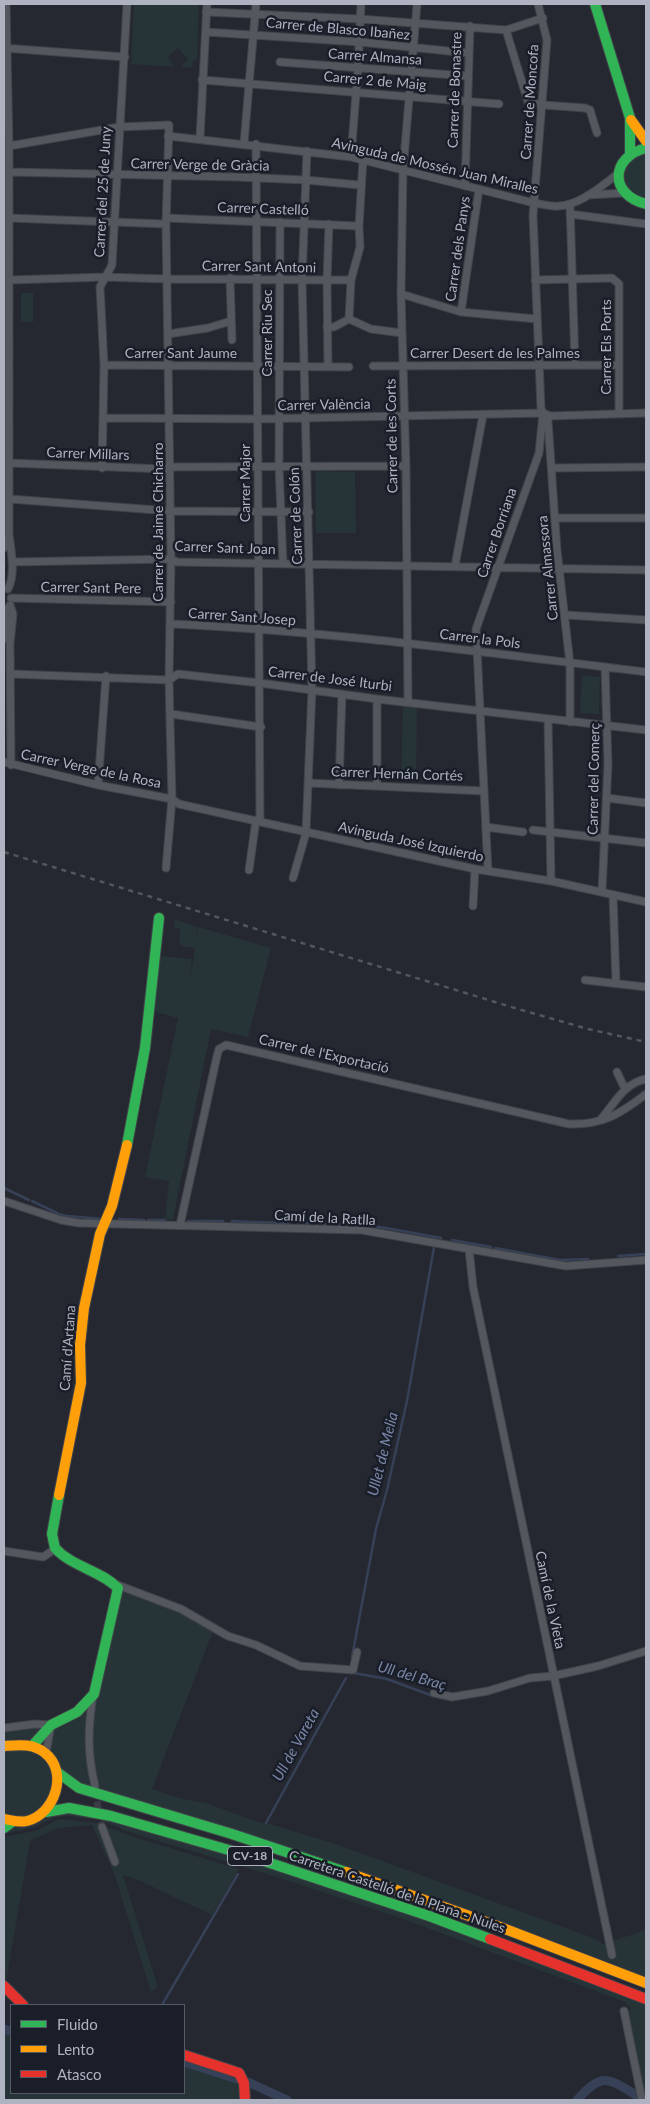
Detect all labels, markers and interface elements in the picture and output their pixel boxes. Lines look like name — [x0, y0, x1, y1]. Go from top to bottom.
street label: Carrer de Blasco Ibañez — [265, 14, 411, 44]
street label: Carrer de Bonastre — [445, 32, 465, 148]
street label: Carrer de Moncofa — [518, 44, 542, 160]
street label: Carrer Almansa — [327, 45, 423, 69]
street label: Carrer 2 de Maig — [323, 68, 427, 94]
street label: Carrer del 25 de Juny — [91, 126, 115, 258]
street label: Avinguda de Mossén Juan Miralles — [330, 134, 540, 198]
street label: Carrer Verge de Gràcia — [130, 155, 270, 175]
street label: Carrer dels Panys — [442, 195, 474, 303]
street label: Carrer Castelló — [217, 199, 309, 219]
street label: Carrer Sant Antoni — [202, 258, 316, 276]
street label: Carrer Riu Sec — [259, 289, 275, 377]
street label: Carrer Els Ports — [598, 299, 614, 395]
street label: Carrer Sant Jaume — [125, 345, 237, 361]
street label: Carrer Desert de les Palmes — [410, 345, 580, 361]
street label: Carrer de les Corts — [383, 378, 401, 494]
street label: Carrer València — [277, 396, 371, 414]
street label: Carrer de Jaime Chicharro — [150, 442, 166, 602]
street label: Carrer Millars — [46, 444, 130, 464]
street label: Carrer Major — [237, 444, 253, 522]
street label: Carrer de Colón — [286, 467, 306, 565]
street label: Carrer Borriana — [474, 486, 520, 580]
street label: Carrer Almassora — [534, 515, 562, 621]
street label: Carrer Sant Joan — [174, 538, 276, 558]
street label: Carrer Sant Pere — [41, 579, 141, 597]
street label: Carrer Sant Josep — [188, 605, 296, 629]
street label: Carrer la Pols — [439, 626, 521, 652]
street label: Carrer de José Iturbi — [267, 663, 393, 695]
street label: Carrer del Comerç — [585, 723, 603, 835]
street label: Carrer Verge de la Rosa — [19, 746, 163, 792]
street label: Carrer Hernán Cortés — [331, 763, 463, 785]
street label: Avinguda José Izquierdo — [337, 818, 485, 866]
street label: Carrer de l'Exportació — [257, 1031, 391, 1077]
street label: Camí de la Ratlla — [274, 1207, 376, 1229]
street label: Camí d'Artana — [57, 1305, 79, 1391]
water label: Ullet de Melia — [364, 1410, 402, 1498]
street label: Camí de la Vieta — [531, 1550, 569, 1650]
water label: Ull del Braç — [376, 1658, 448, 1694]
water label: Ull de Vareta — [269, 1706, 323, 1784]
road number: CV-18 — [228, 1846, 272, 1865]
street label: Carretera Castelló de la Plana - Nules — [287, 1847, 507, 1937]
legend — [10, 2004, 185, 2094]
text: Fluido — [57, 2015, 98, 2033]
text: Lento — [57, 2040, 94, 2058]
text: Atasco — [57, 2065, 102, 2083]

